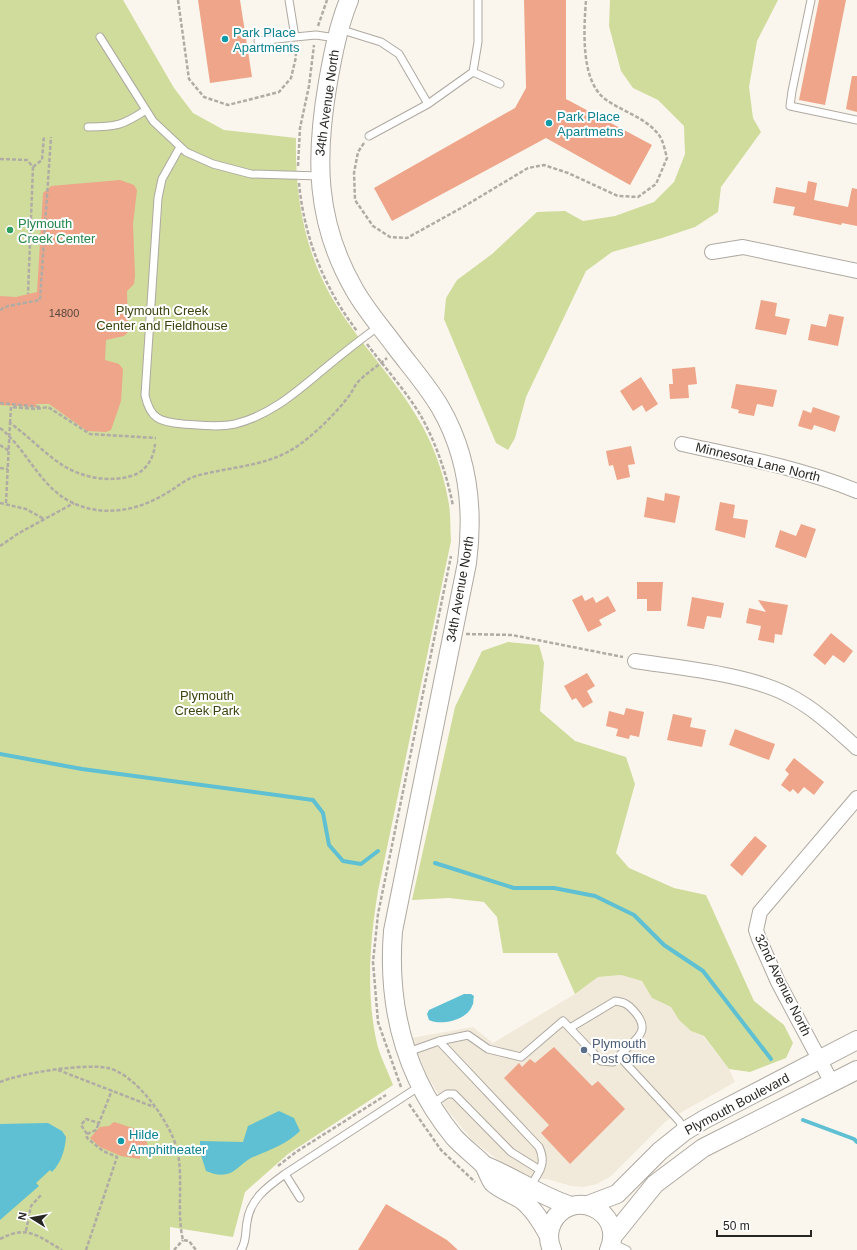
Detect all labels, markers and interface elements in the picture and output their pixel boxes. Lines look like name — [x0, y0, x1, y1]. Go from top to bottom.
place label: Park Place Apartments — [233, 25, 300, 55]
marker: Park Place Apartments — [220, 34, 230, 44]
street label: 34th Avenue North — [312, 49, 342, 157]
place label: Park Place Apartmetns — [557, 109, 624, 139]
marker: Park Place Apartmetns — [544, 118, 554, 128]
place label: Plymouth Creek Center — [18, 216, 96, 246]
marker: Plymouth Creek Center — [5, 225, 15, 235]
park label: Plymouth Creek Center and Fieldhouse — [96, 303, 228, 333]
house number: 14800 — [49, 307, 79, 319]
street label: Minnesota Lane North — [694, 439, 822, 485]
street label: 34th Avenue North — [443, 535, 477, 643]
park label: Plymouth Creek Park — [174, 688, 240, 718]
street label: 32nd Avenue North — [752, 932, 814, 1038]
place label: Plymouth Post Office — [592, 1036, 655, 1066]
marker: Plymouth Post Office — [579, 1045, 589, 1055]
street label: Plymouth Boulevard — [682, 1070, 792, 1138]
place label: Hilde Amphitheater — [129, 1127, 207, 1157]
marker: Hilde Amphitheater — [116, 1136, 126, 1146]
north arrow — [12, 1198, 52, 1238]
text: N — [16, 1211, 29, 1221]
scale bar — [717, 1212, 811, 1238]
text: 50 m — [723, 1219, 750, 1233]

